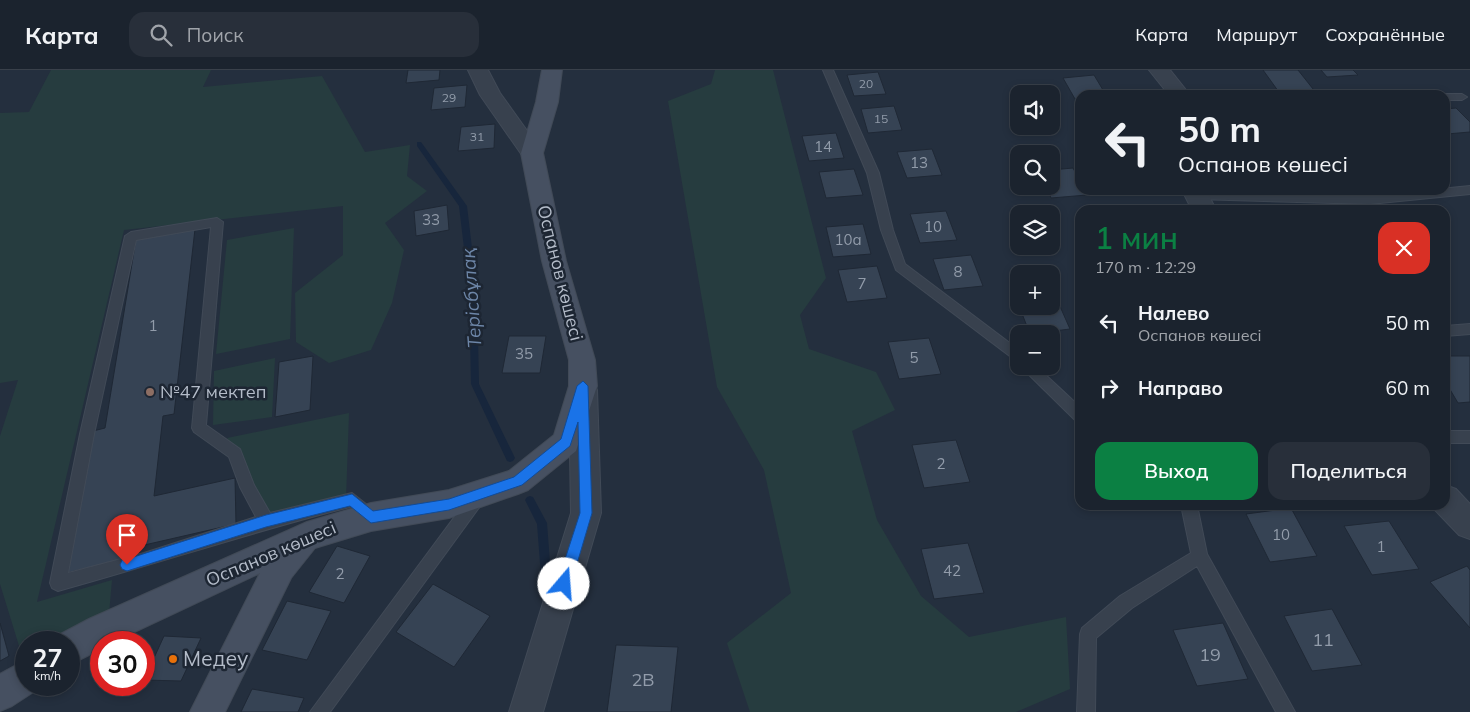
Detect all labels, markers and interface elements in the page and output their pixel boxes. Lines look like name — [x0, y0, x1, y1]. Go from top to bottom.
search box — [129, 12, 479, 57]
text: Карта — [25, 20, 99, 50]
icon: search — [147, 21, 175, 49]
text: Поиск — [187, 23, 244, 47]
text: Карта — [1135, 23, 1188, 46]
text: Маршрут — [1216, 23, 1297, 46]
text: Сохранённые — [1325, 23, 1445, 46]
house number: 20 — [859, 76, 873, 91]
map controls — [1010, 85, 1060, 375]
button: sound — [1010, 85, 1060, 135]
house number: 29 — [442, 90, 456, 105]
text: 50 m — [1178, 107, 1261, 151]
icon: left — [1095, 110, 1160, 175]
house number: 15 — [874, 111, 888, 126]
house number: 31 — [470, 129, 484, 144]
house number: 14 — [814, 137, 832, 156]
button: search — [1010, 145, 1060, 195]
text: Оспанов көшесі — [1178, 150, 1348, 178]
house number: 13 — [910, 153, 928, 172]
street label: Оспанов көшесі — [533, 203, 588, 343]
button: layers — [1010, 205, 1060, 255]
house number: 33 — [422, 210, 440, 229]
house number: 10 — [924, 217, 942, 236]
text: 1 мин — [1095, 219, 1178, 257]
button: close — [1378, 222, 1430, 274]
house number: 10а — [834, 230, 862, 249]
water label: Терісбұлақ — [456, 247, 486, 349]
text: 170 m · 12:29 — [1095, 257, 1196, 277]
house number: 8 — [953, 262, 963, 281]
button: + — [1010, 265, 1060, 315]
house number: 7 — [857, 274, 867, 293]
text: Налево — [1138, 301, 1210, 325]
icon: left — [1095, 309, 1123, 337]
text: 50 m — [1386, 311, 1430, 335]
house number: 1 — [148, 316, 158, 335]
button: − — [1010, 325, 1060, 375]
text: Оспанов көшесі — [1138, 325, 1262, 345]
house number: 35 — [515, 344, 533, 363]
house number: 5 — [909, 348, 919, 367]
icon: right — [1095, 374, 1123, 402]
text: Направо — [1138, 376, 1223, 400]
text: 60 m — [1386, 376, 1430, 400]
place label: №47 мектеп — [160, 380, 266, 403]
marker: №47 мектеп — [144, 386, 156, 398]
button: Выход — [1095, 442, 1258, 500]
button: Поделиться — [1268, 442, 1430, 500]
house number: 2 — [936, 454, 946, 473]
pin — [106, 514, 148, 565]
street label: Оспанов көшесі — [202, 516, 339, 591]
icon: arrive — [113, 521, 141, 549]
house number: 10 — [1272, 525, 1290, 544]
house number: 1 — [1376, 537, 1386, 556]
position arrow — [537, 557, 589, 609]
house number: 42 — [943, 561, 961, 580]
house number: 2 — [335, 564, 345, 583]
house number: 11 — [1312, 628, 1334, 651]
speed limit sign: 30 — [90, 631, 155, 696]
text: 27 — [32, 642, 63, 673]
house number: 19 — [1199, 643, 1221, 666]
place label: Медеу — [183, 645, 248, 671]
marker: Медеу — [167, 653, 179, 665]
text: km/h — [34, 668, 61, 683]
house number: 2В — [631, 668, 655, 691]

